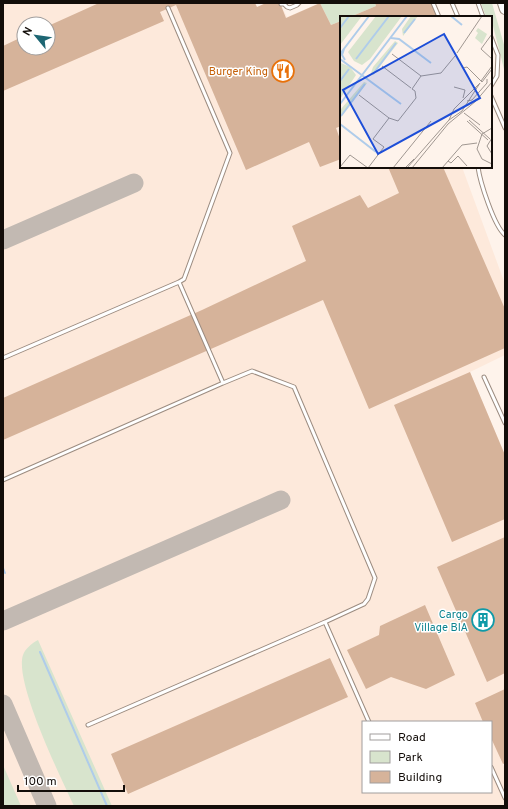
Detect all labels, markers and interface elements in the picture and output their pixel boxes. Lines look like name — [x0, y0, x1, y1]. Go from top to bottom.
north arrow — [16, 16, 56, 56]
inset map — [340, 16, 492, 168]
text: N — [20, 25, 36, 38]
restaurant icon: Burger King — [270, 58, 296, 84]
place label: Burger King — [209, 65, 268, 79]
building icon: Cargo Village BIA — [470, 607, 496, 633]
place label: Cargo Village BIA — [414, 608, 468, 635]
legend — [362, 721, 492, 793]
text: Road — [398, 730, 426, 746]
text: Park — [398, 750, 423, 766]
scale bar — [18, 767, 124, 793]
text: Building — [398, 770, 442, 786]
text: 100 m — [24, 774, 57, 790]

